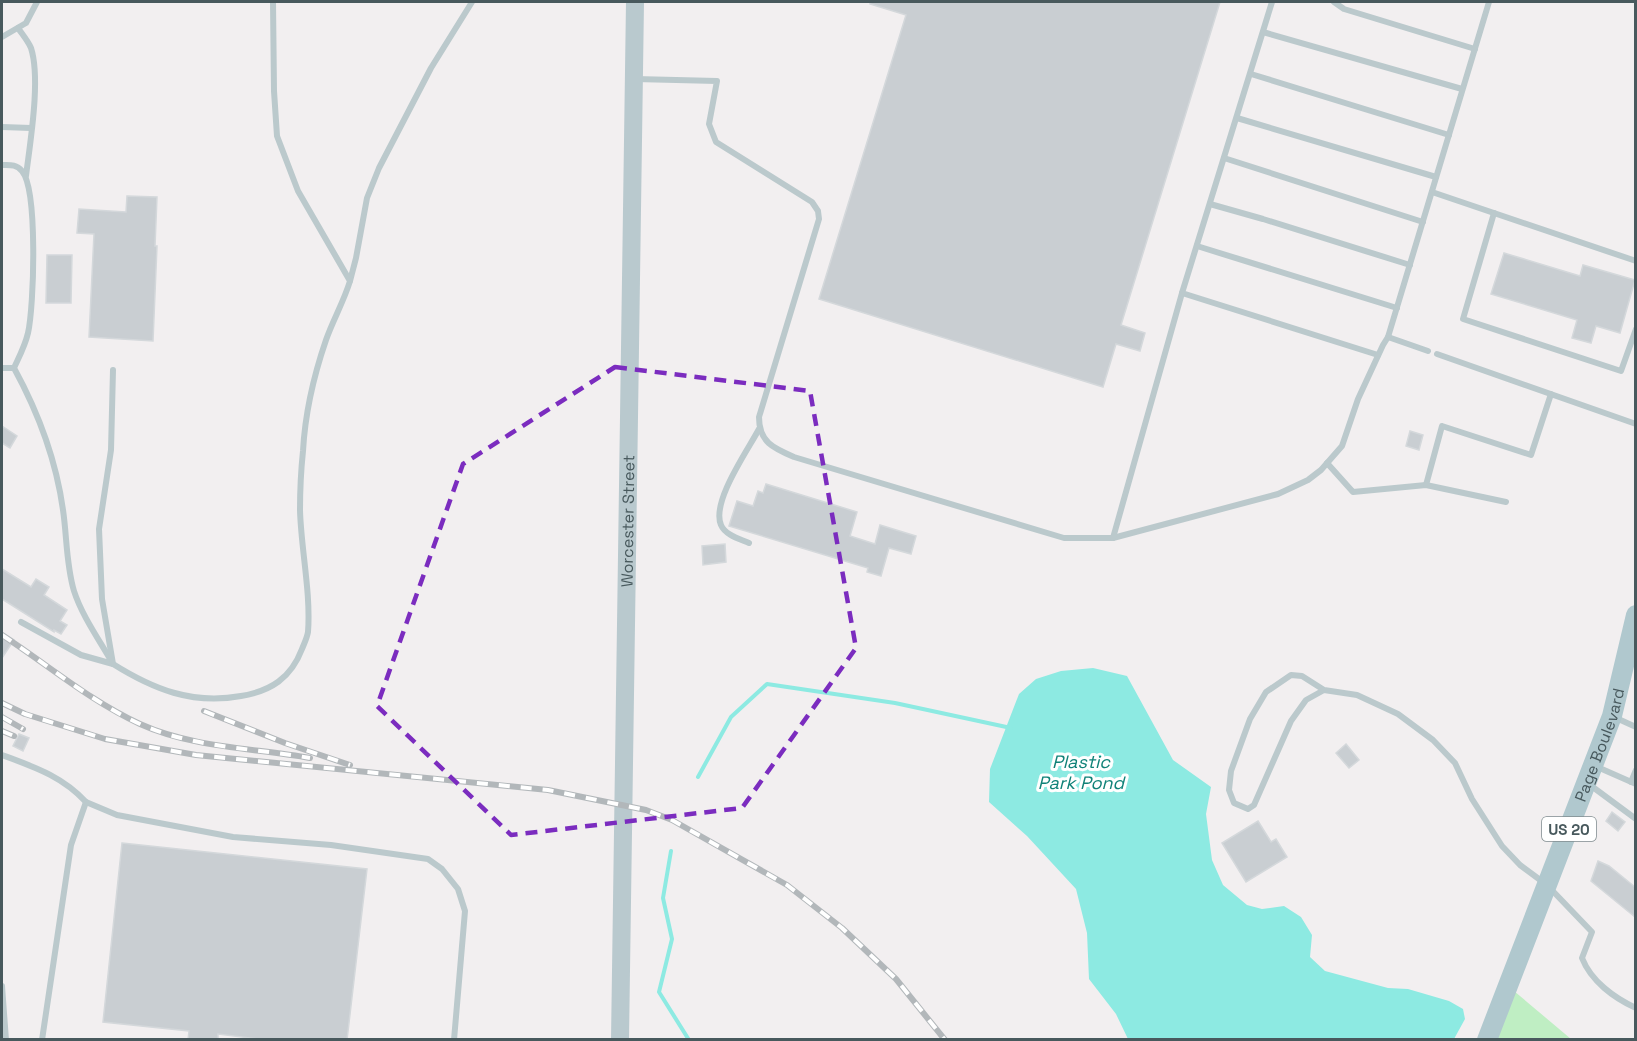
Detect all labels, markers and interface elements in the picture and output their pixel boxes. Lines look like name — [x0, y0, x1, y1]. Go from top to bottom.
street label: Worcester Street — [616, 455, 639, 587]
street label: Page Boulevard — [1569, 686, 1629, 805]
water label: Plastic Park Pond — [1038, 750, 1127, 794]
road number: US 20 — [1542, 817, 1596, 841]

